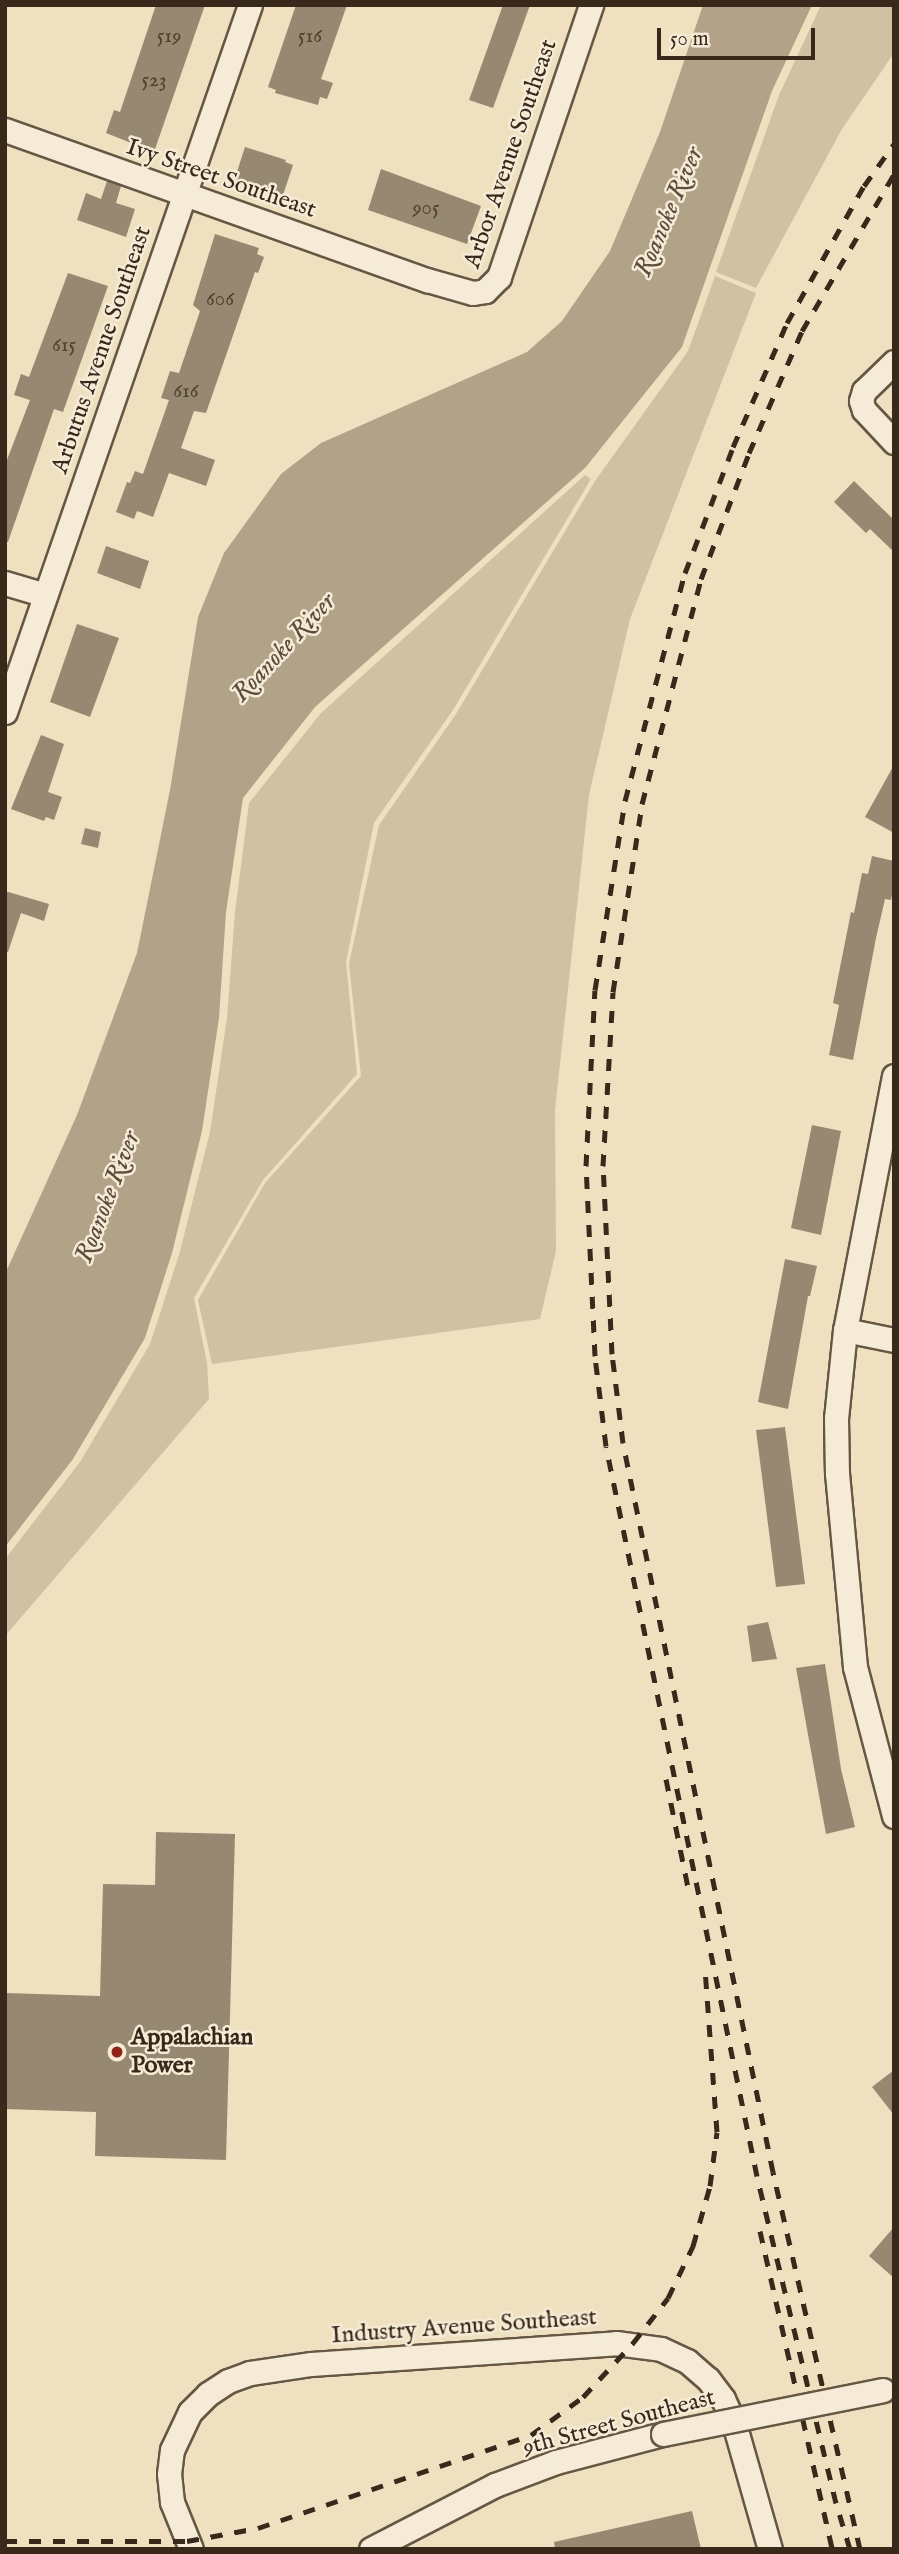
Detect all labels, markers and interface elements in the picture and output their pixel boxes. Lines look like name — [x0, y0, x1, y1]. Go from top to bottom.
scale bar — [661, 14, 818, 58]
house number: 519 — [157, 24, 181, 50]
house number: 516 — [298, 24, 322, 50]
text: 50 m — [670, 26, 709, 53]
street label: Arbor Avenue Southeast — [458, 36, 564, 272]
house number: 523 — [141, 68, 167, 94]
street label: Ivy Street Southeast — [122, 133, 320, 225]
water label: Roanoke River — [628, 142, 710, 282]
house number: 905 — [412, 196, 440, 222]
street label: Arbutus Avenue Southeast — [46, 223, 158, 477]
house number: 606 — [206, 287, 234, 313]
house number: 615 — [52, 333, 76, 359]
house number: 616 — [173, 379, 199, 405]
water label: Roanoke River — [225, 587, 343, 709]
water label: Roanoke River — [69, 1127, 147, 1267]
place label: Appalachian Power — [131, 2024, 253, 2080]
marker: Appalachian Power — [109, 2044, 125, 2060]
street label: Industry Avenue Southeast — [330, 2303, 598, 2351]
street label: 9th Street Southeast — [520, 2383, 718, 2463]

